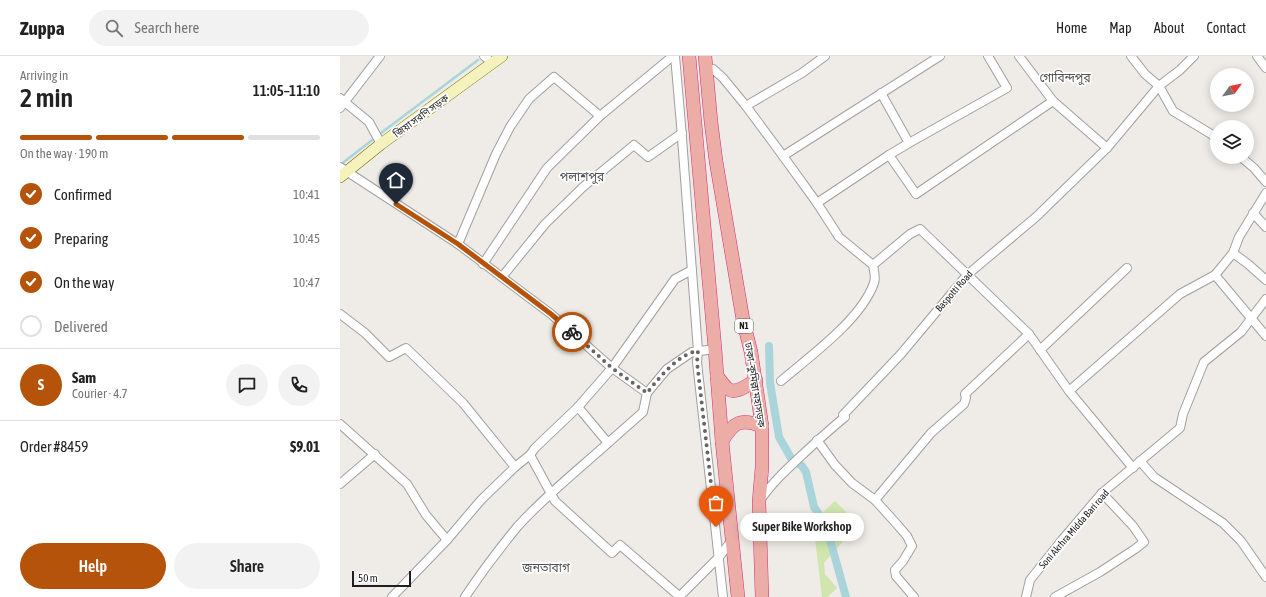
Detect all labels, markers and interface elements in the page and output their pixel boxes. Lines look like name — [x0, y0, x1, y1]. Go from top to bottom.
search box — [89, 10, 369, 46]
text: Zuppa — [20, 17, 65, 39]
icon: search — [103, 17, 125, 39]
text: Search here — [135, 19, 199, 36]
text: Home — [1056, 20, 1087, 36]
text: Map — [1109, 20, 1132, 36]
text: About — [1154, 20, 1185, 36]
text: Contact — [1207, 20, 1246, 36]
text: Arriving in — [20, 68, 68, 83]
north arrow — [1210, 68, 1254, 112]
map controls — [1210, 68, 1254, 164]
district label: গোবিন্দপুর — [1039, 70, 1091, 86]
text: 11:05–11:10 — [253, 82, 320, 99]
text: 2 min — [20, 83, 73, 113]
street label: জিয়া সরণি সড়ক — [390, 92, 451, 140]
button: layers — [1210, 120, 1254, 164]
text: On the way · 190 m — [20, 146, 108, 161]
pin — [379, 163, 413, 204]
icon: home — [385, 169, 407, 191]
district label: পলাশপুর — [560, 170, 605, 185]
icon: check — [20, 183, 42, 205]
text: Confirmed — [54, 186, 112, 203]
text: 10:41 — [293, 187, 320, 202]
icon: check — [20, 227, 42, 249]
text: Preparing — [54, 230, 108, 247]
text: 10:45 — [293, 231, 320, 246]
street label: Baspotti Road — [933, 268, 975, 314]
icon: check — [20, 271, 42, 293]
text: On the way — [54, 274, 115, 291]
text: 10:47 — [293, 275, 320, 290]
courier — [552, 312, 592, 352]
text: Delivered — [54, 318, 108, 335]
road number: N1 — [735, 319, 753, 333]
icon: bike — [561, 321, 583, 343]
street label: ঢাকা–কুমিল্লা মহাসড়ক — [742, 341, 767, 429]
button: chat — [226, 364, 268, 406]
button: phone — [278, 364, 320, 406]
text: Sam — [72, 369, 96, 386]
text: S — [38, 376, 44, 393]
text: Courier · 4.7 — [72, 386, 128, 401]
text: Order #8459 — [20, 438, 88, 455]
text: $9.01 — [290, 438, 320, 455]
pin — [699, 486, 733, 527]
street label: Soni Akrhra Midda Bari road — [1037, 487, 1111, 571]
icon: bag — [705, 492, 727, 514]
callout: Super Bike Workshop — [740, 513, 864, 541]
text: Super Bike Workshop — [752, 519, 852, 534]
button: Help — [20, 543, 166, 589]
button: Share — [174, 543, 320, 589]
district label: জনতাবাগ — [521, 561, 570, 575]
scale bar — [352, 569, 411, 588]
text: 50 m — [358, 572, 378, 584]

